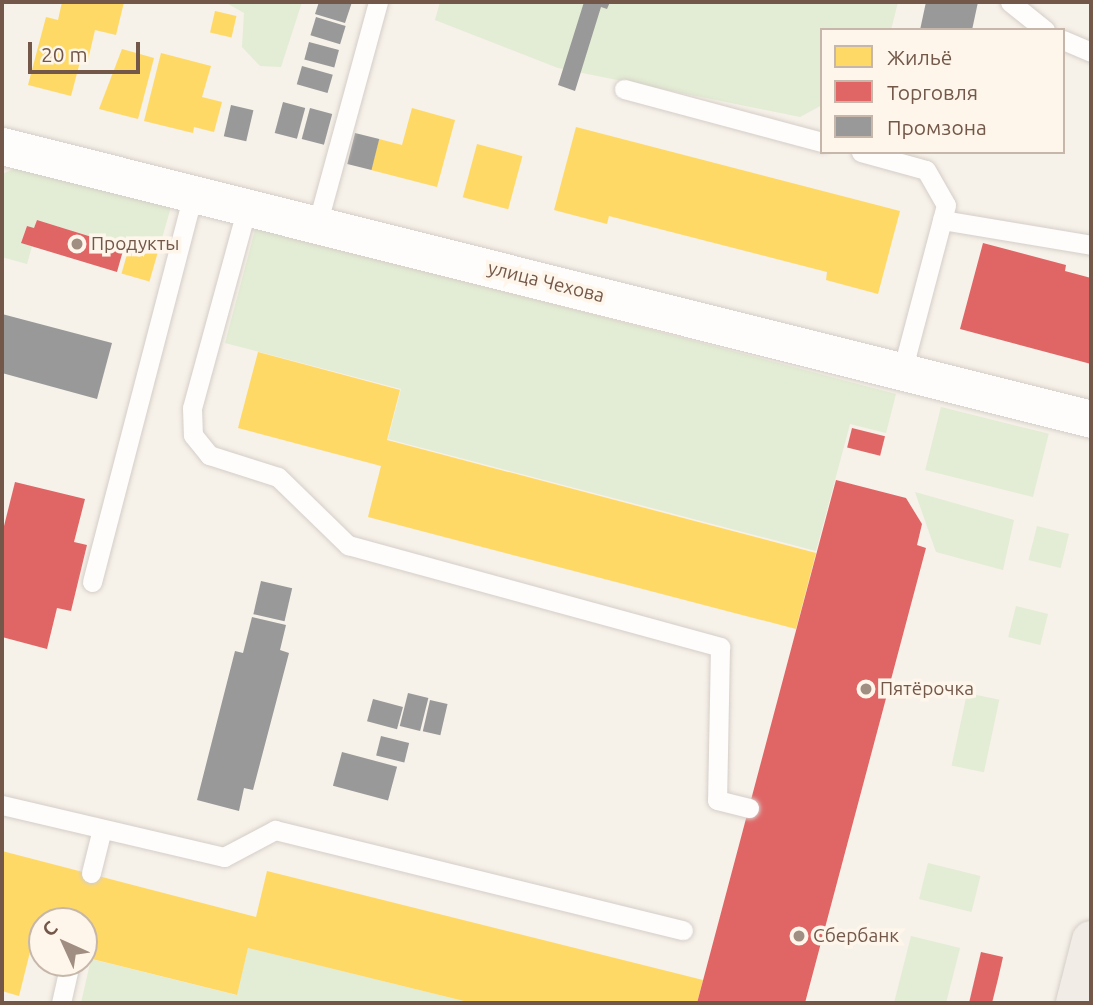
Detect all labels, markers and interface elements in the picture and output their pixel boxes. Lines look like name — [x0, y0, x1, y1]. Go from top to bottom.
scale bar — [32, 28, 144, 72]
legend — [820, 28, 1065, 154]
text: 20 m — [41, 42, 88, 66]
text: Жильё — [887, 45, 952, 69]
text: Торговля — [887, 80, 978, 104]
text: Промзона — [887, 115, 987, 139]
place label: Продукты — [91, 233, 179, 255]
marker: Продукты — [69, 236, 85, 252]
street label: улица Чехова — [485, 257, 607, 307]
place label: Пятёрочка — [880, 678, 974, 700]
marker: Пятёрочка — [858, 681, 874, 697]
north arrow — [28, 907, 98, 977]
text: С — [37, 916, 62, 941]
place label: Сбербанк — [813, 925, 899, 947]
marker: Сбербанк — [791, 928, 807, 944]

